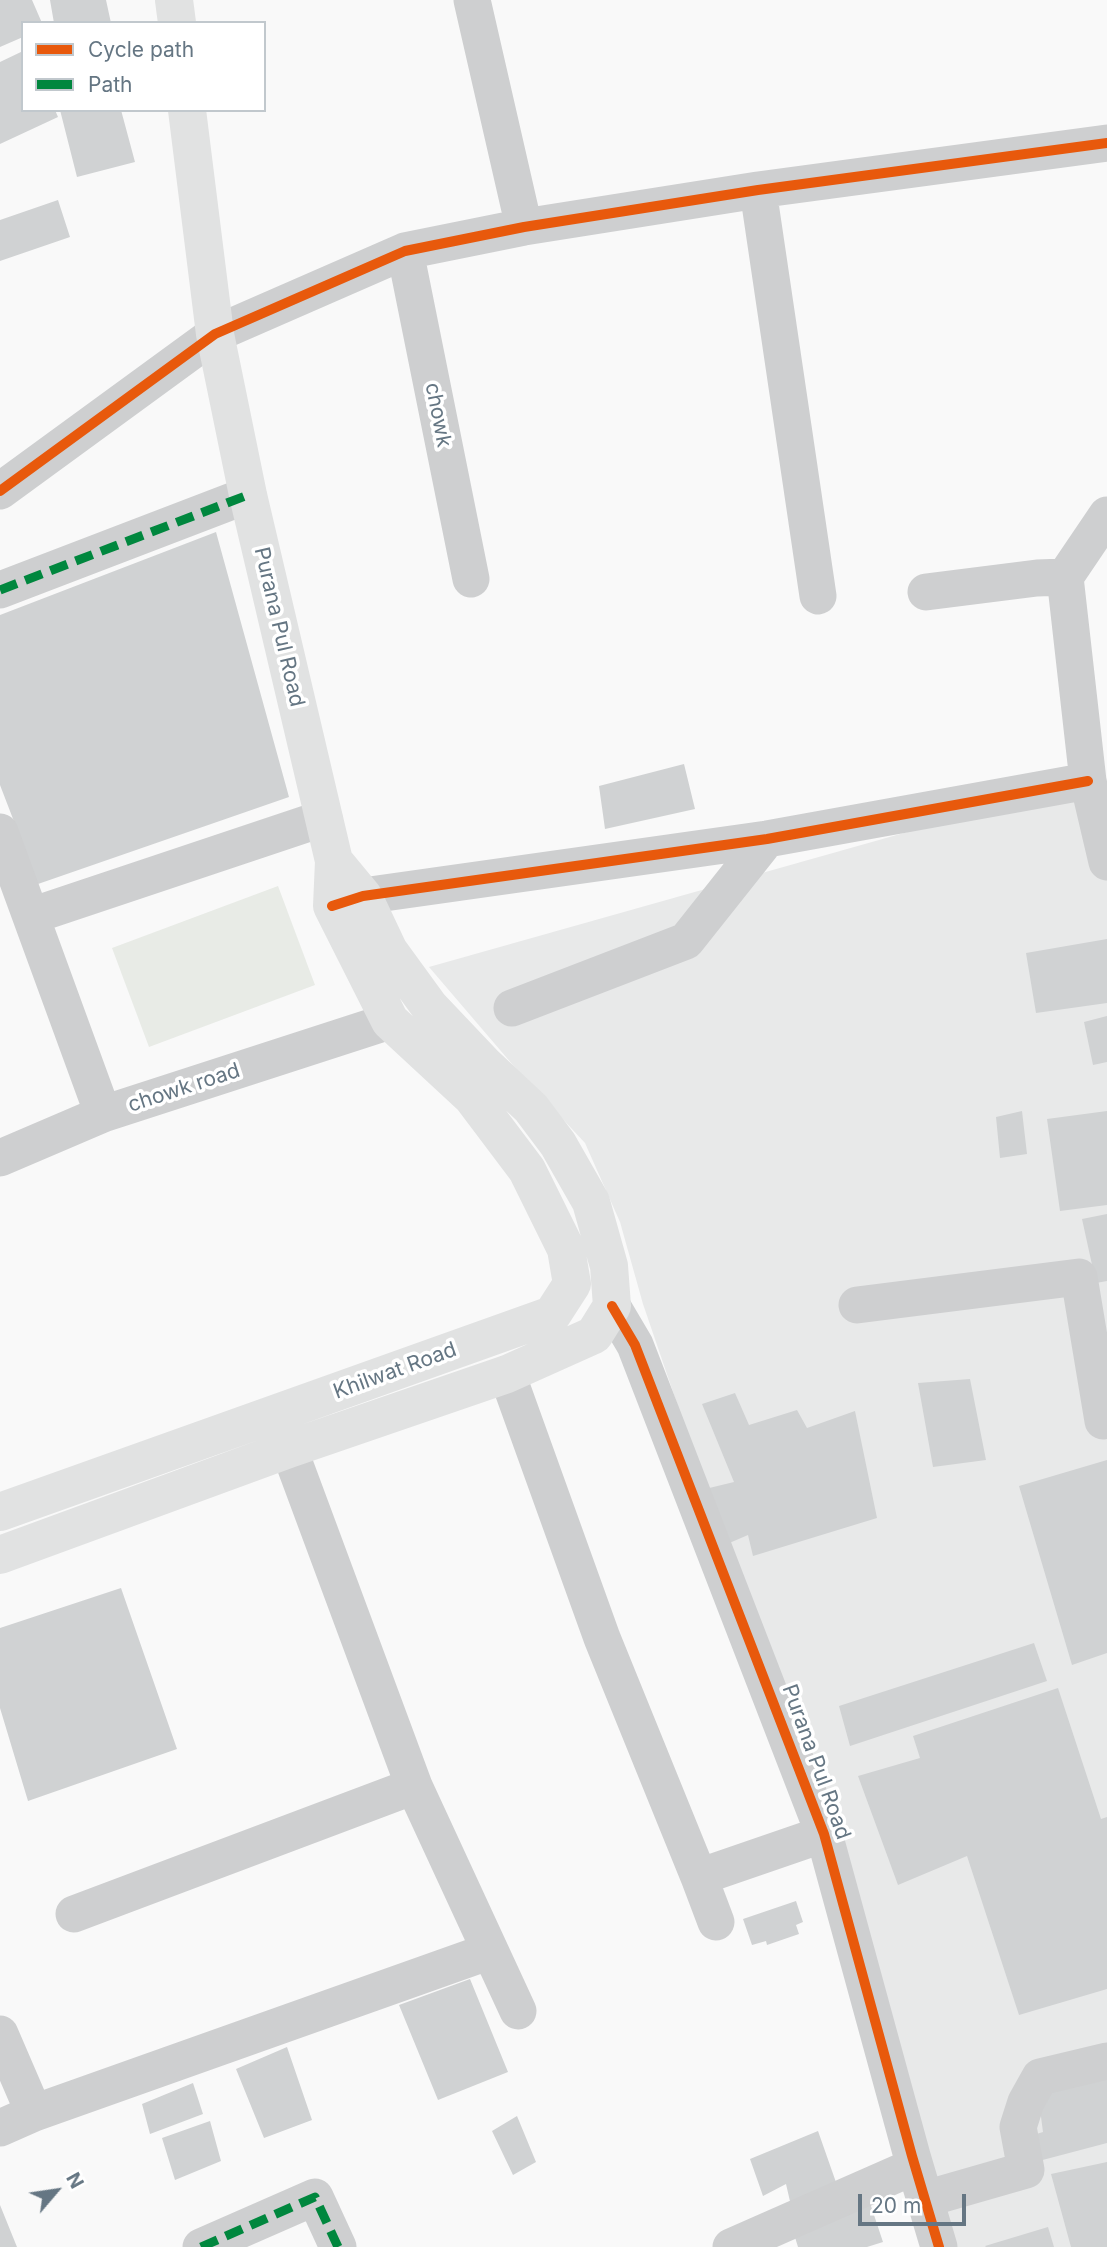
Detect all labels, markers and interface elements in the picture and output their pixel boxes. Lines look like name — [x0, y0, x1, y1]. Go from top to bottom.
legend — [21, 21, 266, 112]
text: Cycle path — [88, 37, 194, 62]
text: Path — [88, 72, 133, 97]
street label: chowk — [419, 381, 457, 449]
street label: Purana Pul Road — [248, 545, 310, 709]
street label: chowk road — [125, 1058, 243, 1118]
street label: Khilwat Road — [330, 1337, 460, 1405]
street label: Purana Pul Road — [776, 1681, 856, 1843]
north arrow — [21, 2156, 91, 2226]
text: N — [61, 2169, 88, 2192]
scale bar — [862, 2180, 970, 2224]
text: 20 m — [871, 2193, 921, 2218]

